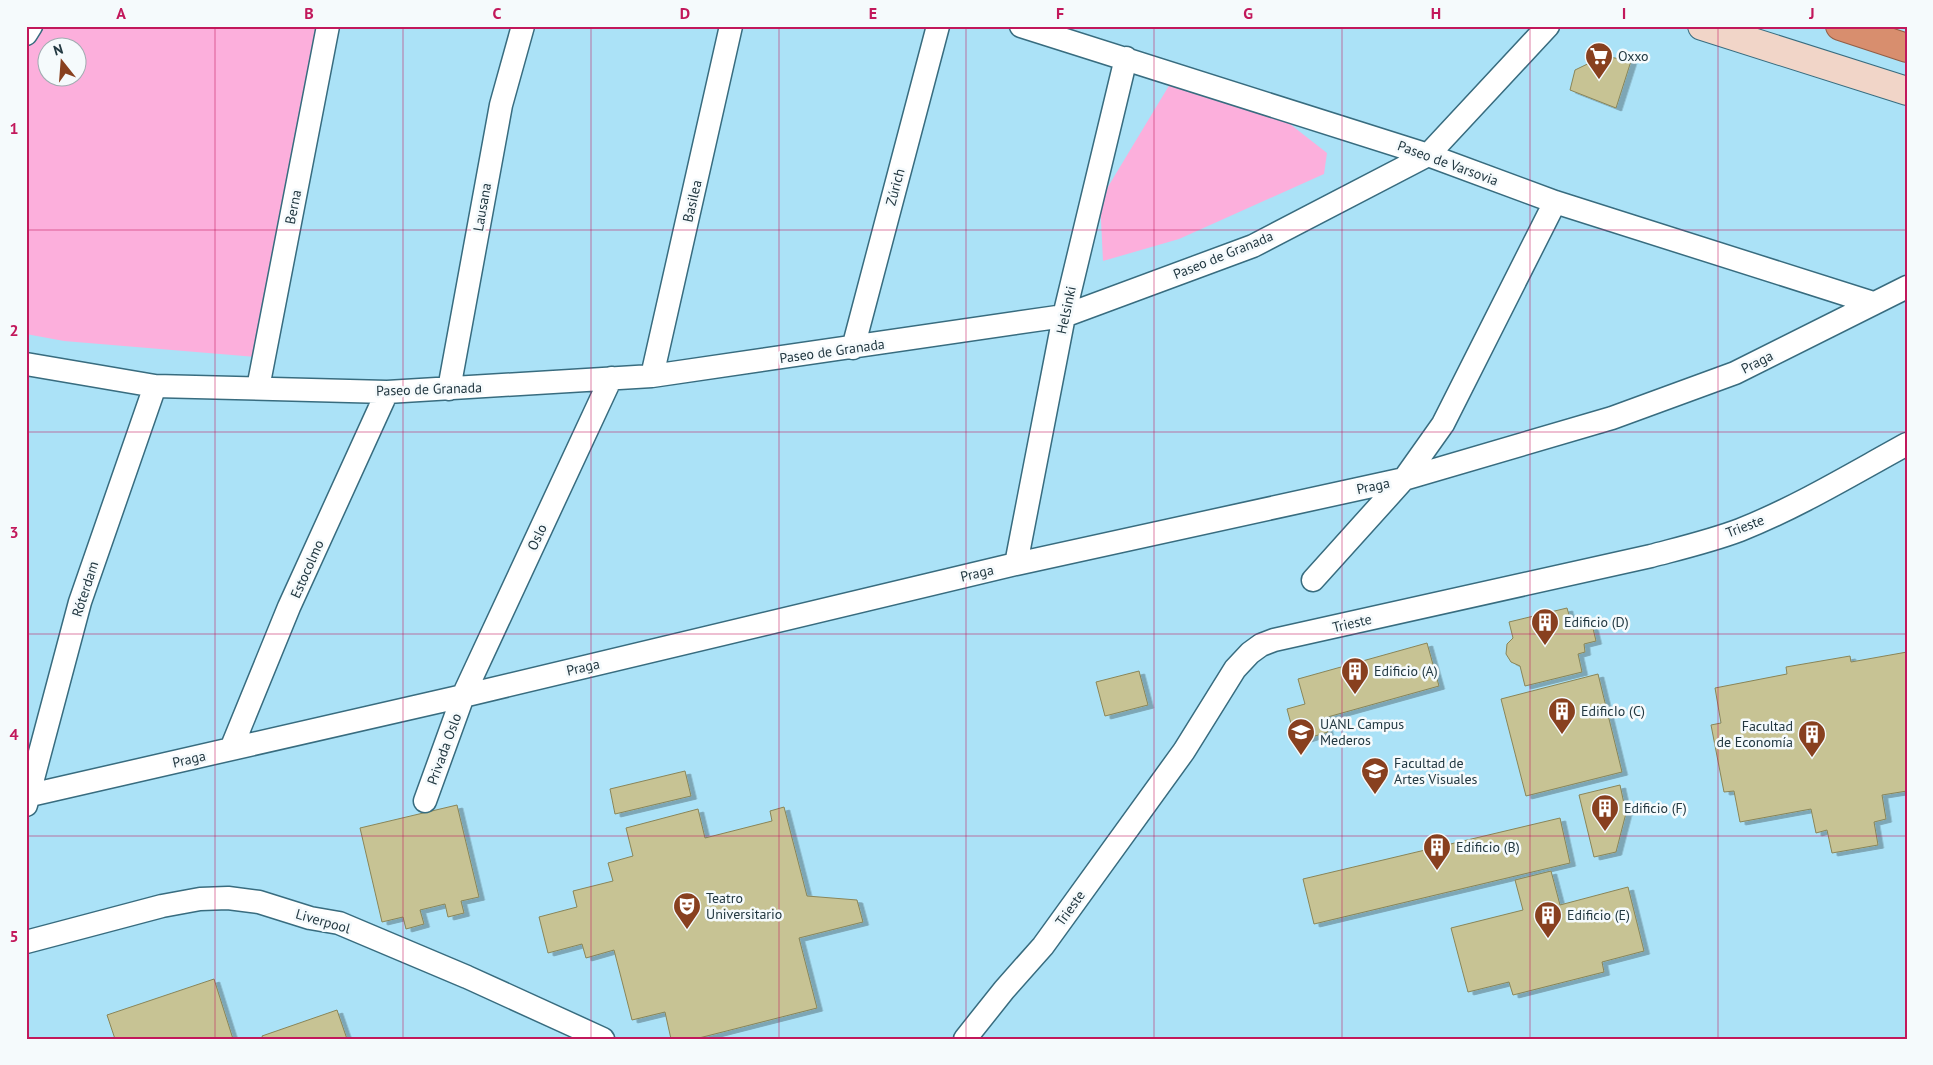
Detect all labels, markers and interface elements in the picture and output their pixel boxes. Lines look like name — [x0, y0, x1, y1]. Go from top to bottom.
text: A — [116, 3, 126, 23]
text: B — [304, 3, 314, 23]
text: C — [493, 3, 502, 23]
text: D — [680, 3, 690, 23]
text: E — [869, 3, 877, 23]
text: F — [1056, 3, 1064, 23]
text: G — [1243, 3, 1253, 23]
text: H — [1431, 3, 1441, 23]
text: I — [1622, 3, 1626, 23]
text: J — [1808, 3, 1815, 23]
north arrow — [38, 38, 88, 88]
text: N — [51, 40, 65, 60]
supermarket icon: Oxxo — [1584, 41, 1614, 80]
place label: Oxxo — [1618, 47, 1649, 65]
text: 1 — [9, 118, 19, 138]
street label: Paseo de Varsovia — [1395, 136, 1501, 190]
street label: Zúrich — [881, 166, 909, 208]
street label: Basilea — [678, 178, 706, 224]
street label: Lausana — [469, 181, 495, 233]
street label: Berna — [281, 188, 305, 226]
street label: Paseo de Granada — [1170, 227, 1276, 283]
street label: Helsinki — [1052, 284, 1080, 336]
text: 2 — [9, 320, 19, 340]
street label: Paseo de Granada — [778, 335, 886, 367]
street label: Praga — [1738, 346, 1776, 378]
street label: Paseo de Granada — [376, 378, 482, 400]
street label: Praga — [1355, 474, 1391, 498]
street label: Trieste — [1723, 511, 1767, 541]
street label: Oslo — [523, 521, 551, 553]
text: 3 — [9, 522, 19, 542]
street label: Estocolmo — [286, 537, 328, 601]
street label: Róterdam — [68, 559, 102, 619]
street label: Praga — [959, 560, 995, 586]
building icon: Edificio (D) — [1530, 607, 1560, 646]
street label: Trieste — [1331, 610, 1373, 636]
place label: Edificio (D) — [1564, 613, 1629, 631]
street label: Praga — [565, 654, 601, 680]
building icon: Edificio (A) — [1340, 656, 1370, 695]
place label: Edificio (A) — [1374, 662, 1438, 680]
building icon: EdificIo (C) — [1547, 696, 1577, 735]
place label: EdificIo (C) — [1581, 702, 1645, 720]
street label: Privada Oslo — [423, 711, 465, 787]
place label: UANL Campus Mederos — [1320, 715, 1404, 749]
school or university icon: UANL Campus Mederos — [1286, 717, 1316, 756]
place label: Facultad de Economía — [1716, 717, 1793, 751]
building icon: Facultad de Economía — [1797, 719, 1827, 758]
text: 4 — [9, 724, 19, 744]
street label: Praga — [171, 746, 207, 772]
place label: Facultad de Artes Visuales — [1394, 754, 1478, 788]
school or university icon: Facultad de Artes Visuales — [1360, 756, 1390, 795]
building icon: Edificio (F) — [1590, 793, 1620, 832]
place label: Edificio (F) — [1624, 799, 1687, 817]
building icon: Edificio (B) — [1422, 832, 1452, 871]
place label: Edificio (B) — [1456, 838, 1520, 856]
street label: Trieste — [1051, 887, 1089, 929]
place label: Teatro Universitario — [706, 889, 782, 923]
theatre icon: Teatro Universitario — [672, 891, 702, 930]
building icon: Edificio (E) — [1533, 900, 1563, 939]
street label: Liverpool — [294, 905, 352, 937]
place label: Edificio (E) — [1567, 906, 1630, 924]
text: 5 — [9, 926, 19, 946]

